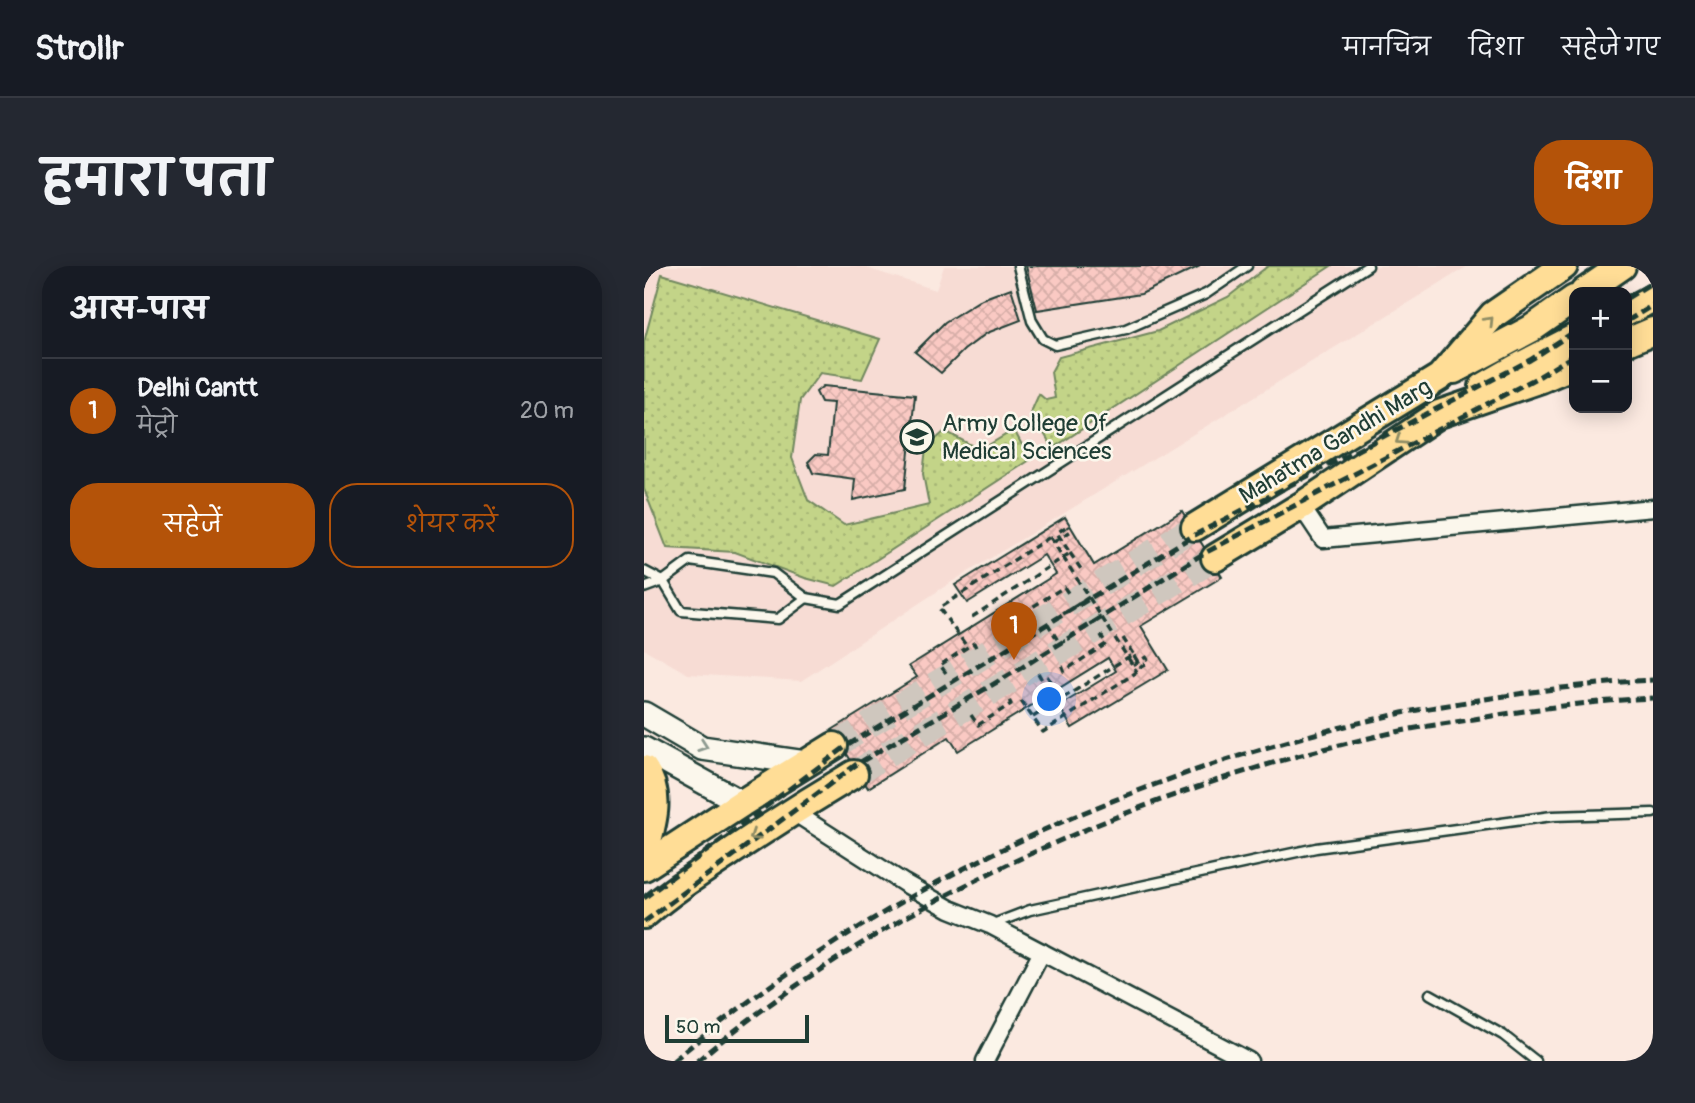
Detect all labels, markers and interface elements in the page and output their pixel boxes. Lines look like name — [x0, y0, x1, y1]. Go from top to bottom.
text: Strollr — [35, 28, 124, 69]
text: मानचित्र — [1343, 33, 1431, 62]
text: दिशा — [1469, 33, 1523, 62]
text: सहेजे गए — [1561, 33, 1660, 62]
button: दिशा — [1534, 140, 1653, 225]
text: हमारा पता — [42, 149, 270, 210]
map controls — [1569, 287, 1632, 413]
button: + — [1569, 287, 1632, 350]
text: आस-पास — [70, 291, 208, 328]
one-way arrow — [1481, 316, 1493, 329]
button: − — [1569, 350, 1632, 413]
text: Delhi Cantt — [137, 372, 258, 404]
street label: Mahatma Gandhi Marg — [1234, 373, 1437, 510]
text: 1 — [89, 396, 98, 425]
text: 20 m — [520, 396, 574, 425]
place label: Army College Of Medical Sciences — [942, 409, 1112, 466]
text: मेट्रो — [137, 411, 177, 440]
school or university icon: Army College Of Medical Sciences — [898, 418, 936, 456]
one-way arrow — [1395, 431, 1408, 444]
button: सहेजें — [70, 483, 315, 568]
button: शेयर करें — [329, 483, 574, 568]
pin: 1 — [991, 602, 1037, 660]
your location — [1032, 682, 1066, 716]
one-way arrow — [697, 738, 709, 752]
one-way arrow — [749, 828, 762, 840]
scale bar — [665, 1012, 808, 1044]
text: 50 m — [676, 1015, 720, 1039]

